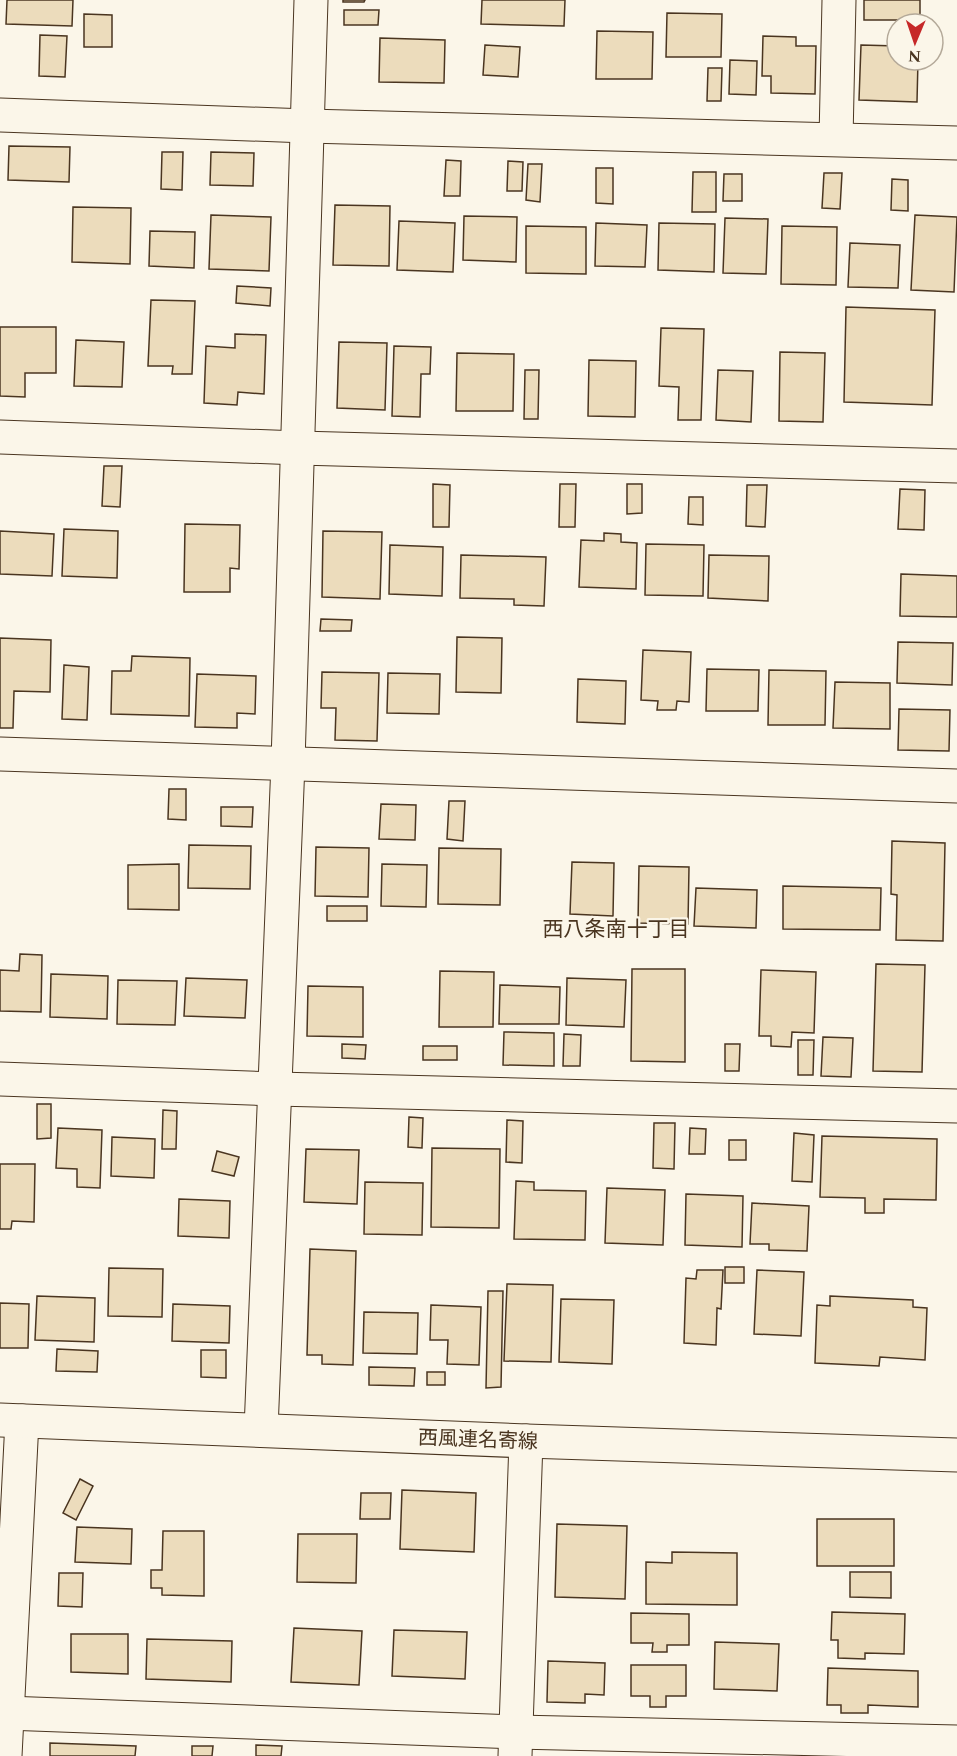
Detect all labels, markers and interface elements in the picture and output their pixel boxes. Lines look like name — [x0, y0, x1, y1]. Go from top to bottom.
north arrow — [885, 12, 945, 72]
text: N — [908, 44, 921, 68]
district label: 西八条南十丁目 — [543, 914, 690, 946]
street label: 西風連名寄線 — [417, 1423, 538, 1457]

